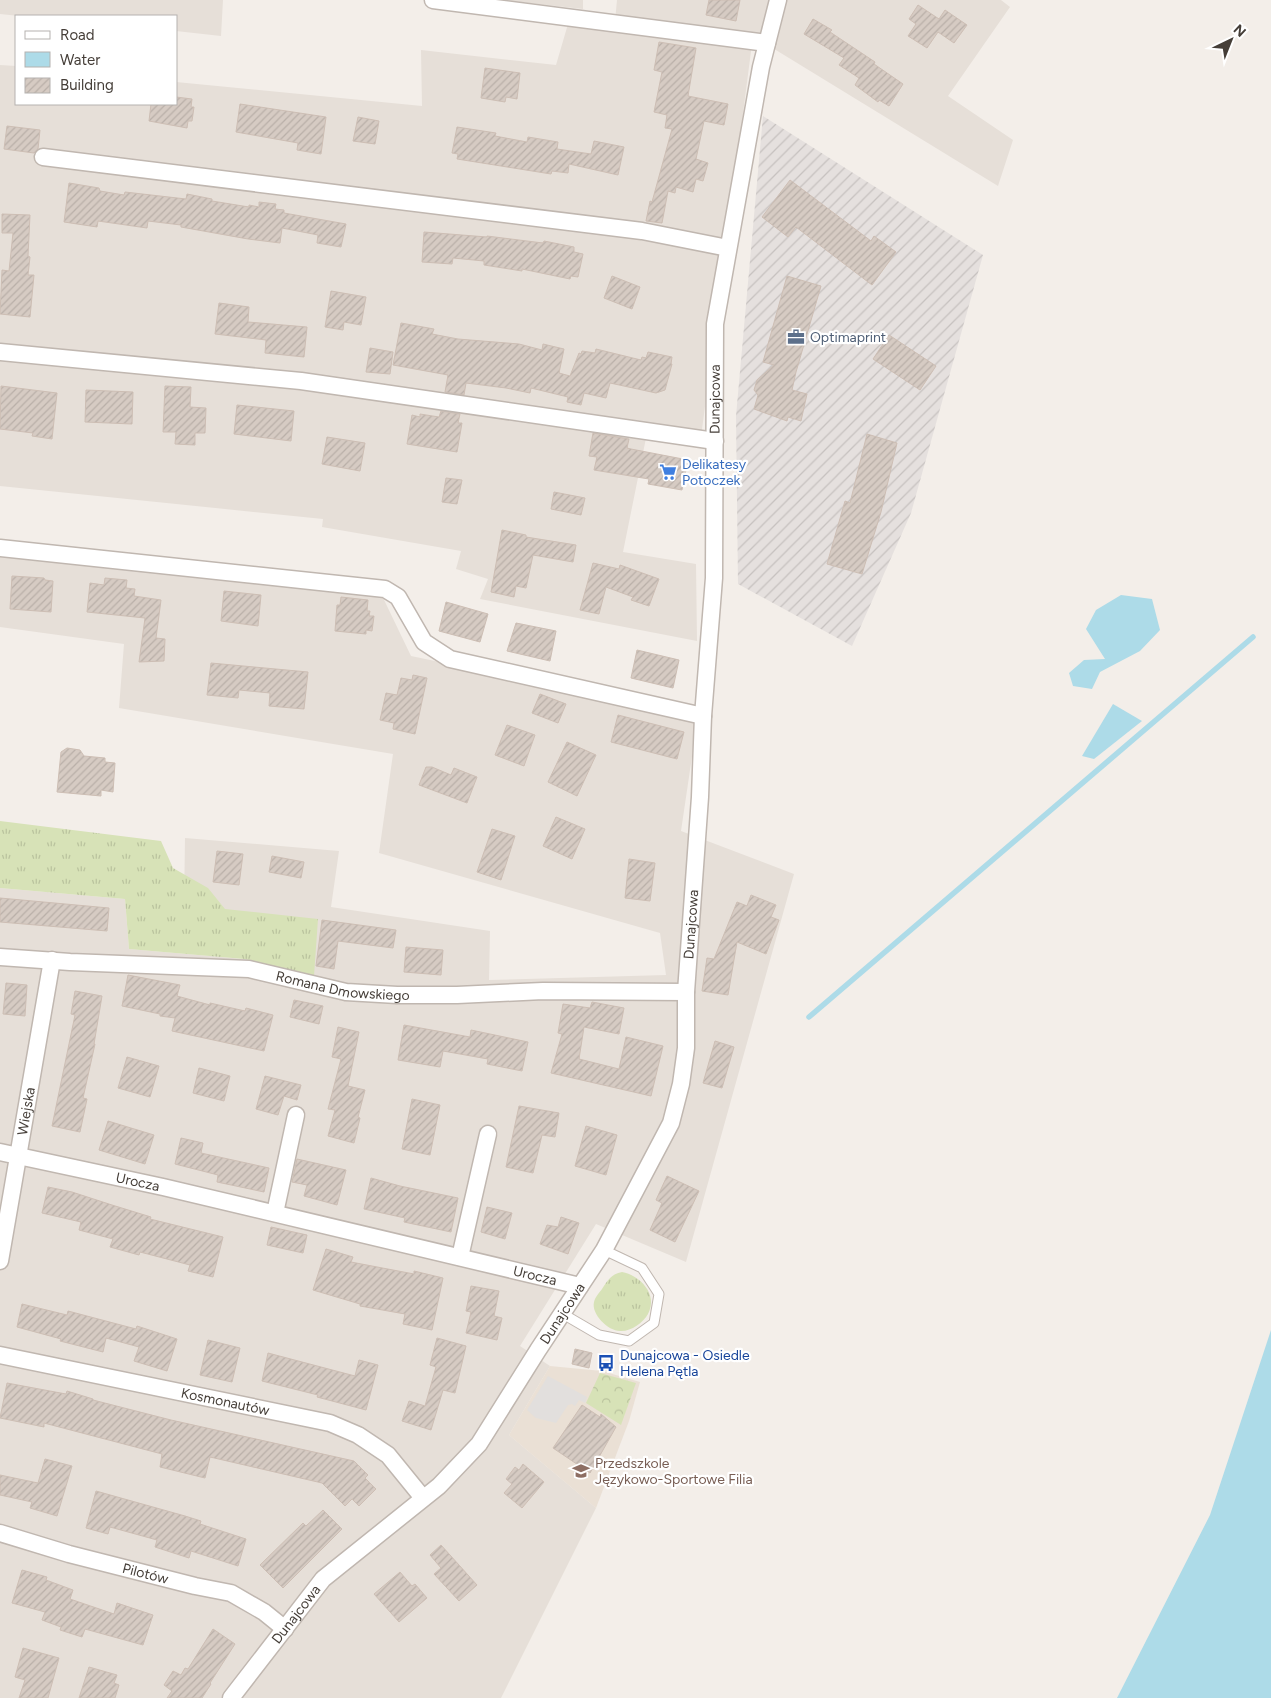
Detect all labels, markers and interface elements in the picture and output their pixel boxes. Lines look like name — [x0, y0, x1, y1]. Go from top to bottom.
legend — [15, 15, 178, 105]
north arrow — [1206, 15, 1256, 65]
text: N — [1230, 21, 1249, 41]
text: Road — [60, 26, 95, 44]
text: Water — [60, 51, 100, 69]
text: Building — [60, 76, 114, 94]
office icon: Optimaprint — [786, 327, 806, 347]
place label: Optimaprint — [810, 329, 886, 346]
street label: Dunajcowa — [706, 364, 723, 434]
place label: Delikatesy Potoczek — [682, 456, 747, 489]
supermarket icon: Delikatesy Potoczek — [658, 462, 678, 482]
street label: Dunajcowa — [680, 889, 702, 960]
street label: Romana Dmowskiego — [274, 967, 410, 1004]
street label: Wiejska — [13, 1086, 38, 1137]
street label: Urocza — [114, 1169, 161, 1195]
street label: Urocza — [511, 1262, 558, 1289]
street label: Dunajcowa — [536, 1280, 588, 1347]
place label: Dunajcowa - Osiedle Helena Pętla — [620, 1347, 750, 1380]
bus stop icon: Dunajcowa - Osiedle Helena Pętla — [596, 1353, 616, 1373]
street label: Kosmonautów — [179, 1384, 271, 1419]
place label: Przedszkole Językowo-Sportowe Filia — [595, 1455, 753, 1488]
school or university icon: Przedszkole Językowo-Sportowe Filia — [571, 1461, 591, 1481]
street label: Pilotów — [121, 1559, 170, 1587]
street label: Dunajcowa — [268, 1581, 324, 1647]

